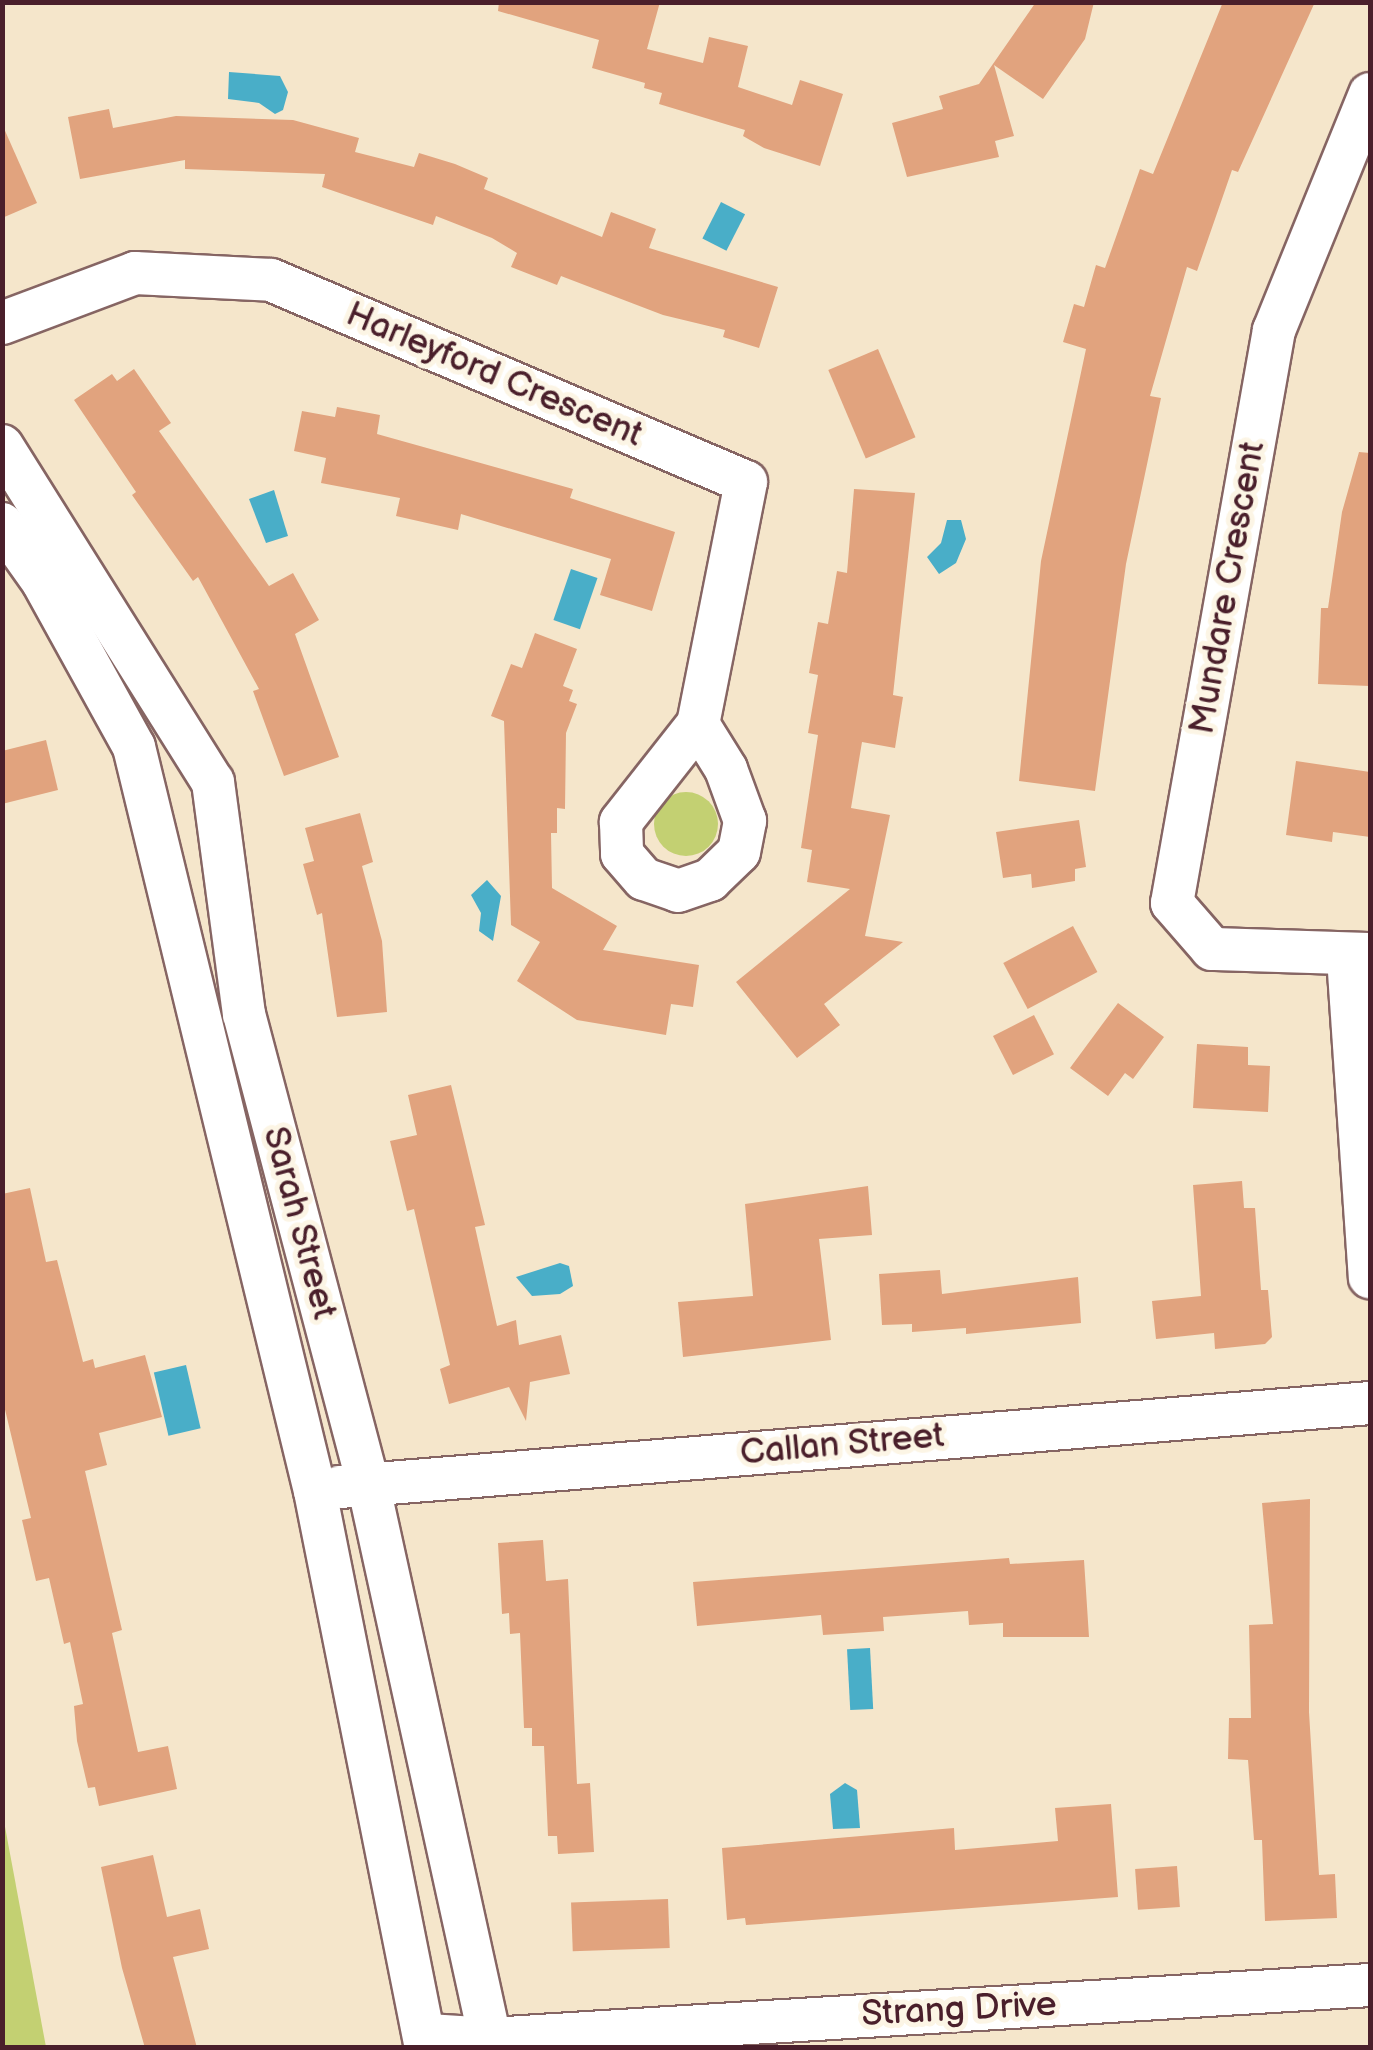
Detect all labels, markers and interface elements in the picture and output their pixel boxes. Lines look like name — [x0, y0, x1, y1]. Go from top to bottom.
street label: Harleyford Crescent — [340, 294, 648, 456]
street label: Mundare Crescent — [1182, 439, 1274, 737]
street label: Sarah Street — [253, 1122, 345, 1324]
street label: Callan Street — [738, 1415, 946, 1475]
street label: Strang Drive — [860, 1984, 1058, 2036]

